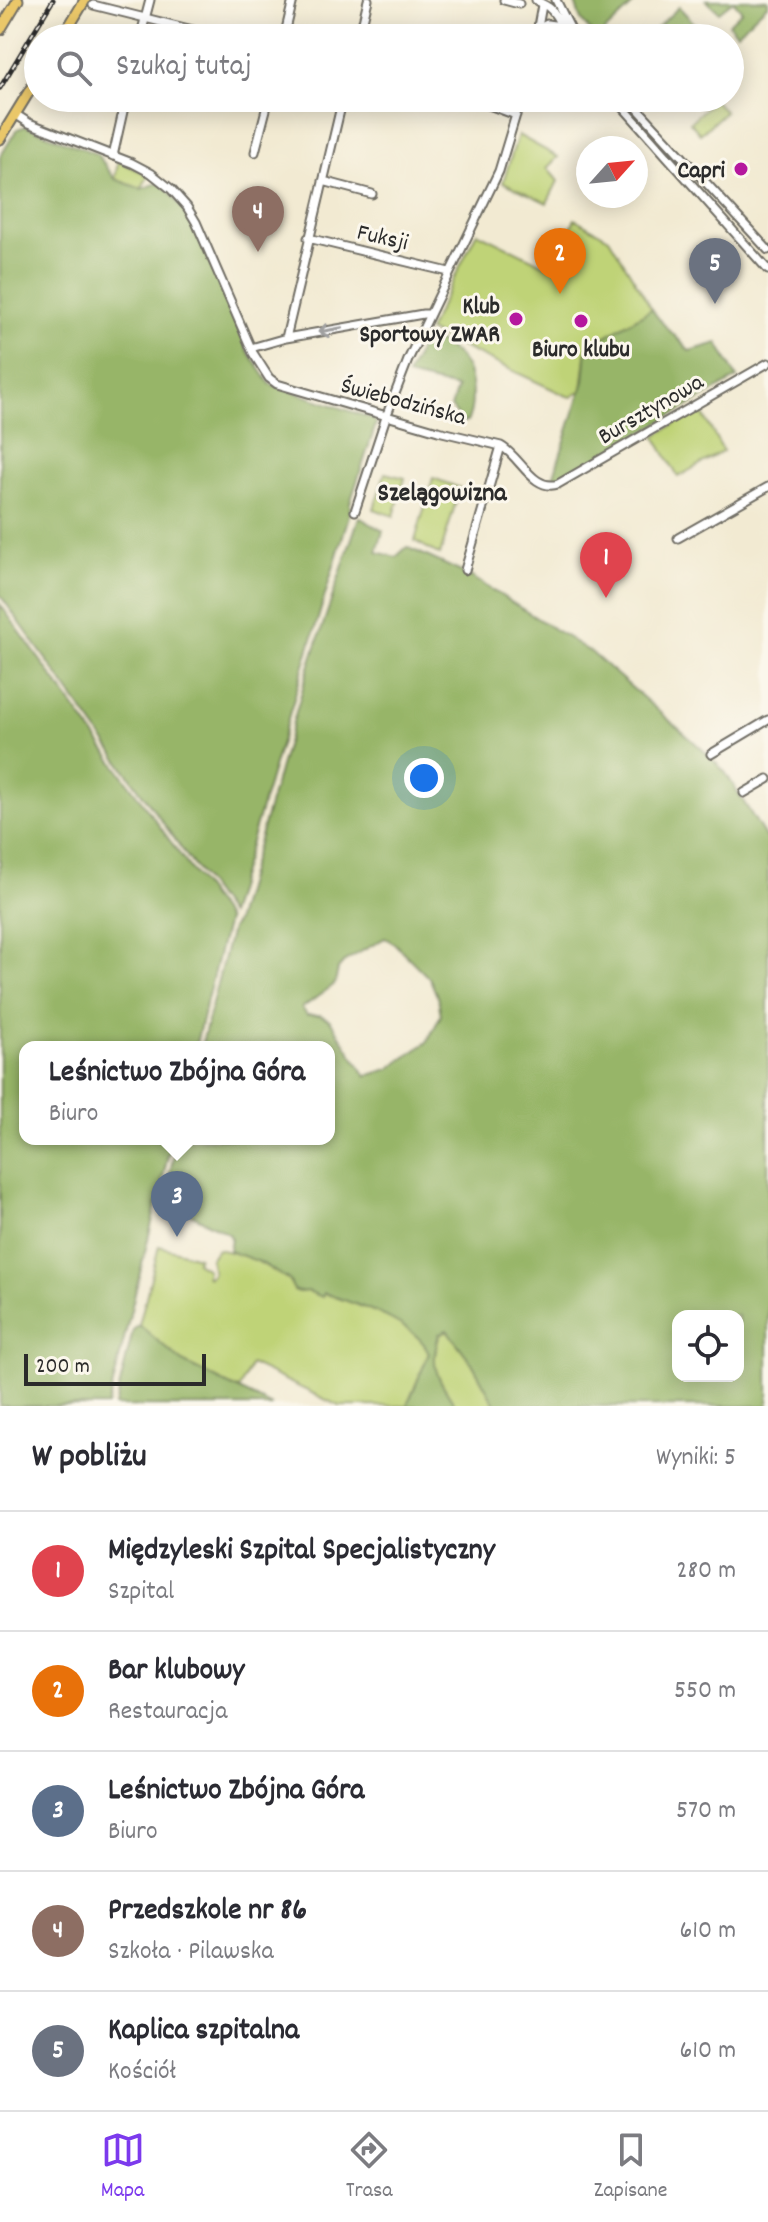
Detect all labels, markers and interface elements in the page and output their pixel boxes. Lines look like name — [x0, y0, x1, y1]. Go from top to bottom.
search box — [24, 24, 744, 112]
icon: search — [52, 46, 96, 90]
text: Szukaj tutaj — [116, 47, 252, 90]
north arrow — [576, 136, 648, 208]
place label: Capri — [678, 155, 726, 189]
marker: Capri — [732, 160, 750, 178]
pin: 4 — [232, 186, 284, 252]
street label: Fuksji — [353, 217, 411, 261]
pin: 2 — [534, 228, 586, 294]
pin: 5 — [689, 238, 741, 304]
place label: Klub Sportowy ZWAR — [359, 291, 500, 353]
marker: Klub Sportowy ZWAR — [507, 310, 525, 328]
marker: Biuro klubu — [572, 312, 590, 330]
one-way arrow — [318, 324, 343, 339]
place label: Biuro klubu — [532, 334, 630, 368]
street label: Bursztynowa — [592, 366, 711, 455]
street label: Świebodzińska — [337, 370, 470, 436]
district label: Szelągowizna — [377, 476, 507, 513]
pin: 1 — [580, 532, 632, 598]
your location — [404, 758, 444, 798]
popup — [19, 1041, 335, 1145]
text: Leśnictwo Zbójna Góra — [49, 1053, 305, 1096]
text: Biuro — [49, 1096, 98, 1133]
pin: 3 — [151, 1171, 203, 1237]
map controls — [672, 1310, 744, 1382]
button: locate — [672, 1310, 744, 1382]
scale bar — [24, 1350, 206, 1386]
text: 200 m — [36, 1352, 90, 1383]
text: W pobliżu — [32, 1434, 147, 1483]
text: Wyniki: 5 — [656, 1440, 736, 1477]
text: Międzyleski Szpital Specjalistyczny — [108, 1531, 495, 1574]
text: 1 — [55, 1553, 61, 1590]
text: 280 m — [676, 1553, 736, 1590]
text: Szpital — [108, 1574, 174, 1611]
text: Bar klubowy — [108, 1651, 244, 1694]
text: 2 — [52, 1673, 64, 1710]
text: 550 m — [674, 1673, 736, 1710]
text: Restauracja — [108, 1694, 227, 1731]
text: Leśnictwo Zbójna Góra — [108, 1771, 364, 1814]
text: 3 — [52, 1793, 64, 1830]
text: 570 m — [676, 1793, 736, 1830]
text: Biuro — [108, 1814, 158, 1851]
text: Przedszkole nr 86 — [108, 1891, 307, 1934]
text: 4 — [53, 1913, 63, 1950]
text: 610 m — [680, 1913, 736, 1950]
text: Szkoła · Pilawska — [108, 1934, 274, 1971]
text: Kaplica szpitalna — [108, 2011, 299, 2054]
text: 5 — [52, 2033, 64, 2070]
text: 610 m — [680, 2033, 736, 2070]
text: Kościół — [108, 2054, 176, 2091]
tab: Mapa — [101, 2128, 145, 2207]
tab: Trasa — [346, 2128, 393, 2207]
tab: Zapisane — [594, 2128, 667, 2207]

